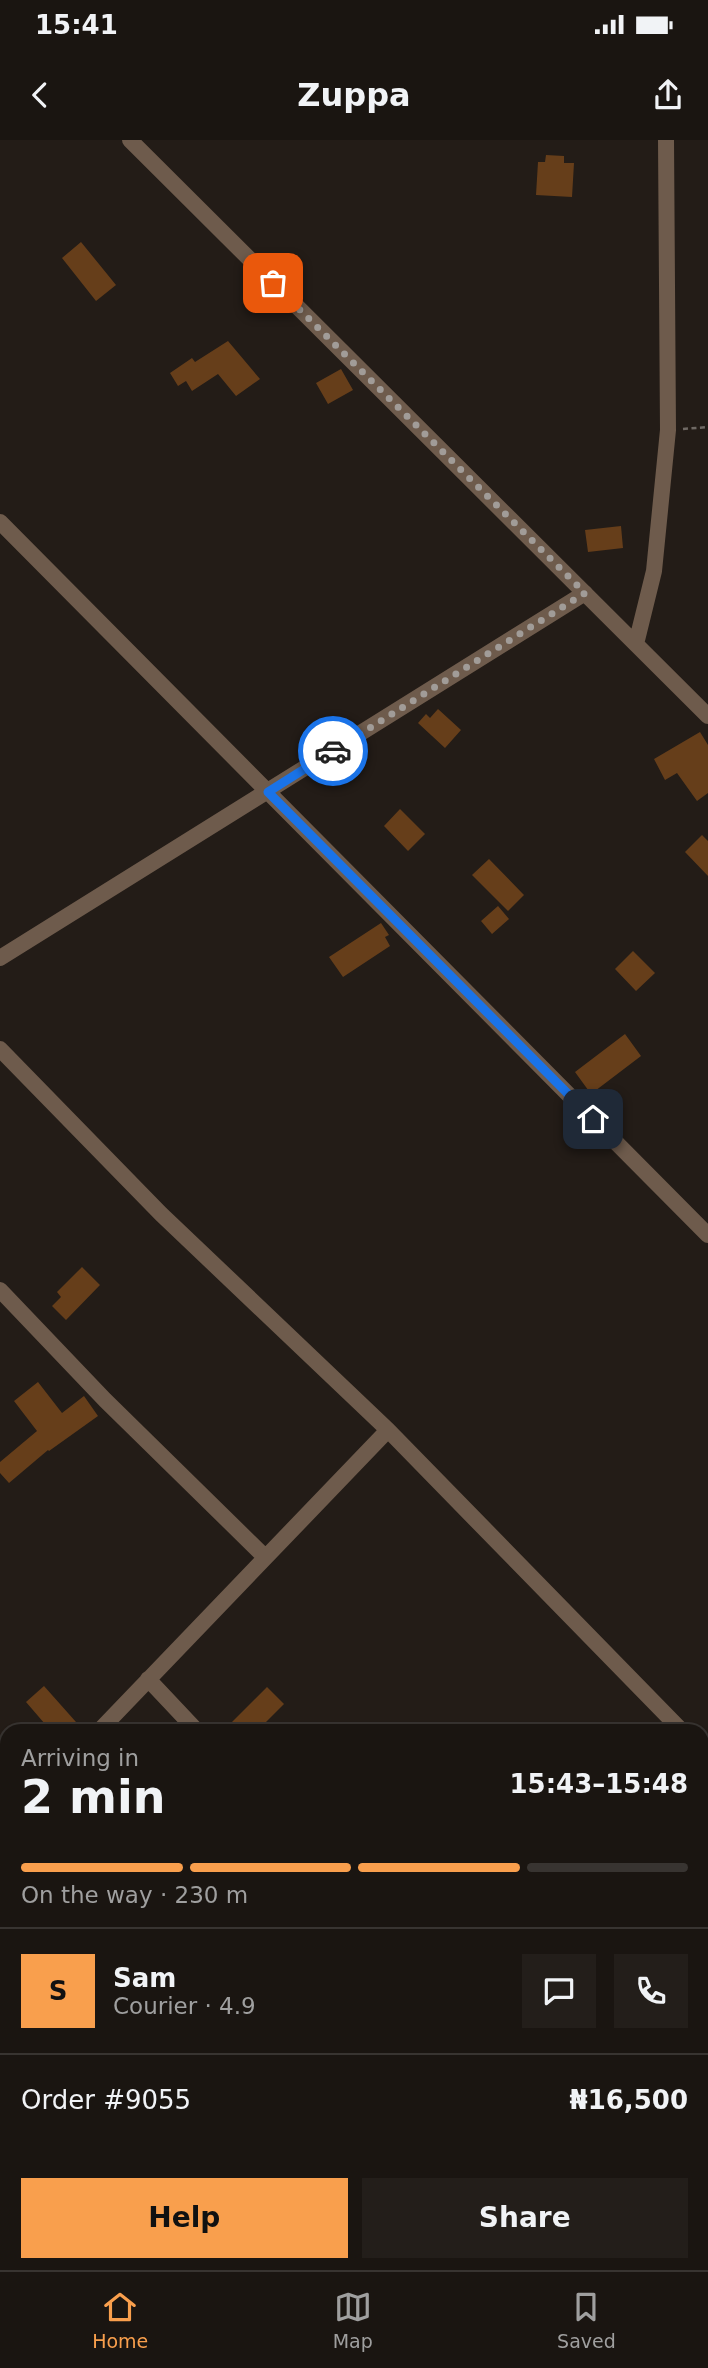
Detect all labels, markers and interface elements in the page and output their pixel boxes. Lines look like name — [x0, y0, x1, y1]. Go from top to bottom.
text: 15:41 — [35, 10, 118, 40]
icon: back — [21, 76, 59, 114]
text: Zuppa — [297, 76, 411, 114]
icon: share — [649, 76, 687, 114]
pin — [243, 253, 303, 313]
icon: bag — [254, 264, 292, 302]
courier — [298, 716, 368, 786]
icon: car — [314, 732, 352, 770]
pin — [563, 1089, 623, 1149]
icon: home — [574, 1100, 612, 1138]
text: Arriving in — [21, 1745, 139, 1771]
text: 15:43–15:48 — [509, 1769, 688, 1799]
text: 2 min — [21, 1770, 165, 1824]
text: On the way · 230 m — [21, 1882, 248, 1908]
button: chat — [522, 1954, 596, 2028]
button: phone — [614, 1954, 688, 2028]
text: Sam — [113, 1963, 176, 1993]
text: S — [49, 1976, 67, 2006]
text: Courier · 4.9 — [113, 1993, 256, 2019]
text: Order #9055 — [21, 2085, 191, 2115]
text: ₦16,500 — [570, 2085, 688, 2115]
button: Help — [21, 2178, 348, 2258]
button: Share — [362, 2178, 688, 2258]
tab: Home — [92, 2288, 148, 2352]
tab: Map — [333, 2288, 373, 2352]
tab: Saved — [557, 2288, 616, 2352]

